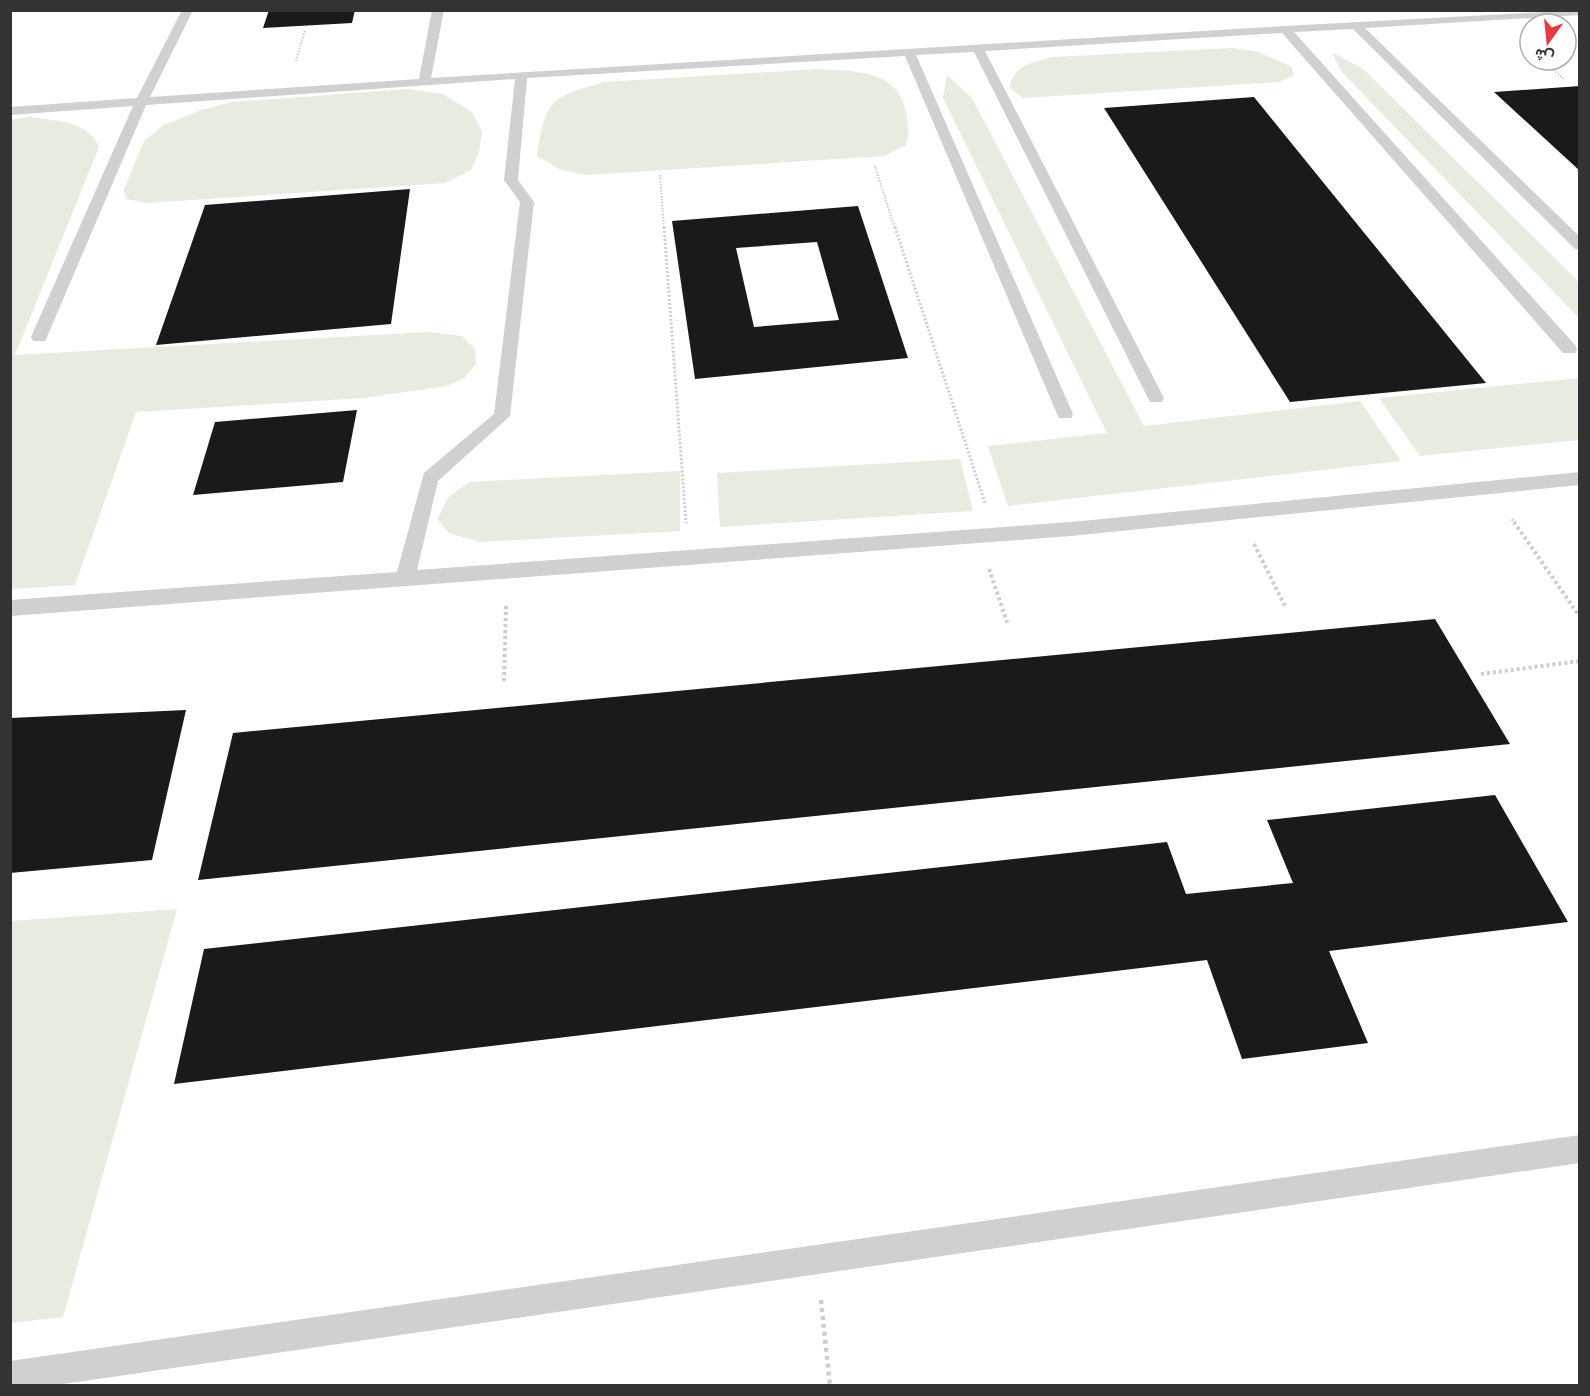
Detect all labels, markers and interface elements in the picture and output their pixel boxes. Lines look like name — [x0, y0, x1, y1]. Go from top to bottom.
north arrow — [1518, 12, 1578, 72]
text: ش — [1532, 44, 1556, 69]

